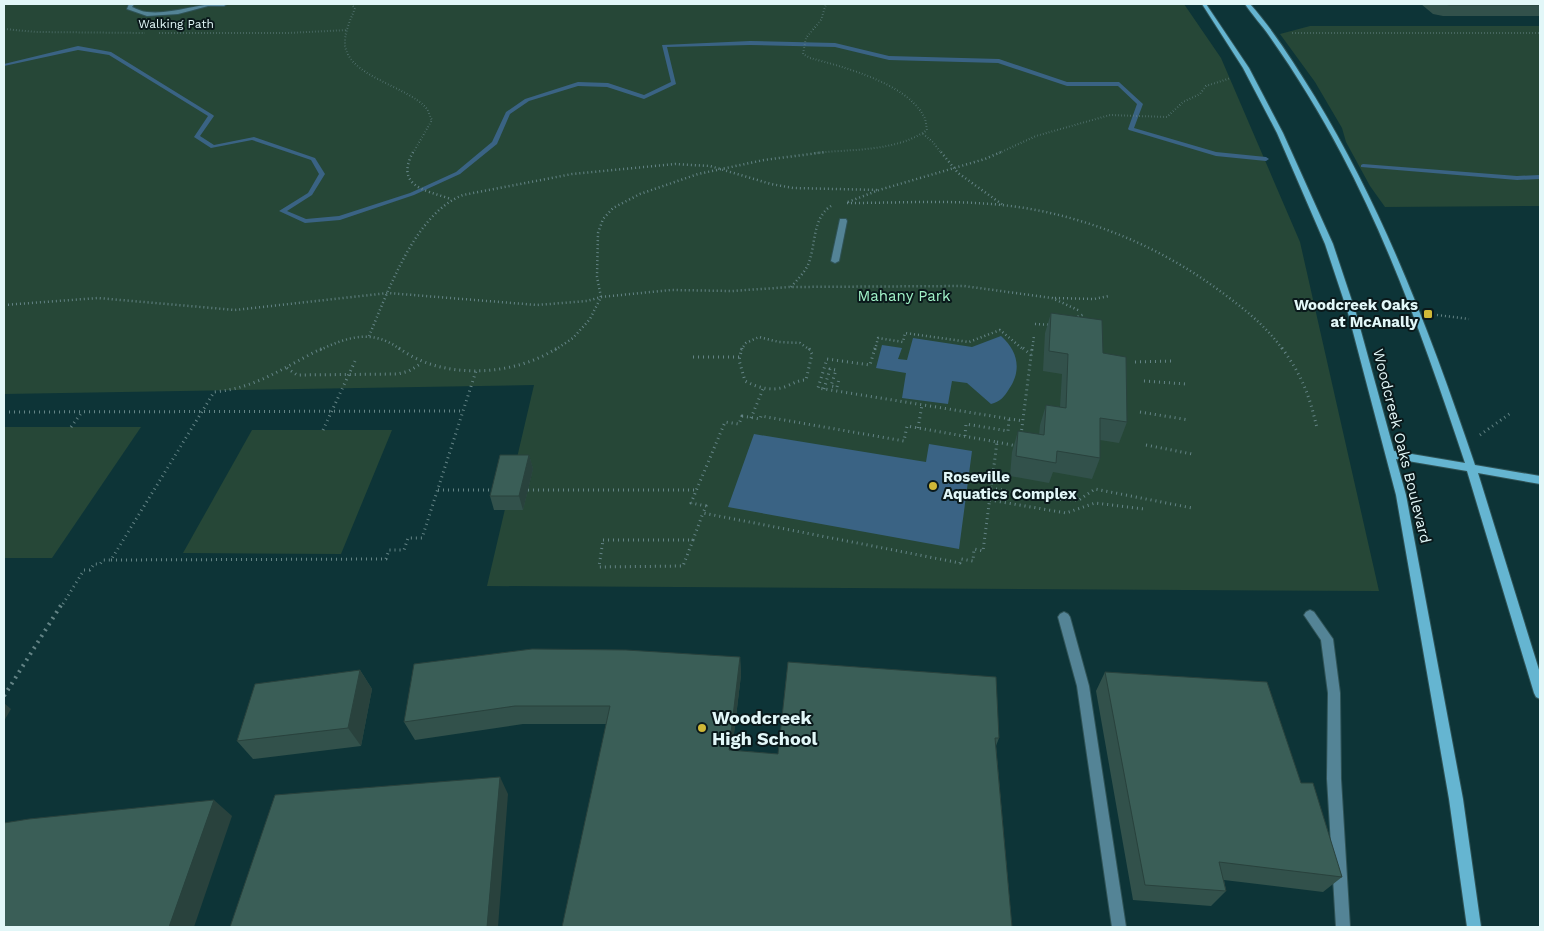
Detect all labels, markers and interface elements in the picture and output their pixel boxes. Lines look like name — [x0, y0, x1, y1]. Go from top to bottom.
street label: Walking Path — [138, 17, 214, 31]
park label: Mahany Park — [858, 287, 951, 305]
place label: Woodcreek Oaks at McAnally — [1294, 296, 1419, 331]
marker: Woodcreek Oaks at McAnally — [1422, 308, 1434, 320]
street label: Woodcreek Oaks Boulevard — [1369, 347, 1435, 545]
place label: Roseville Aquatics Complex — [943, 468, 1077, 503]
marker: Roseville Aquatics Complex — [927, 480, 939, 492]
place label: Woodcreek High School — [712, 707, 818, 749]
marker: Woodcreek High School — [696, 722, 708, 734]

